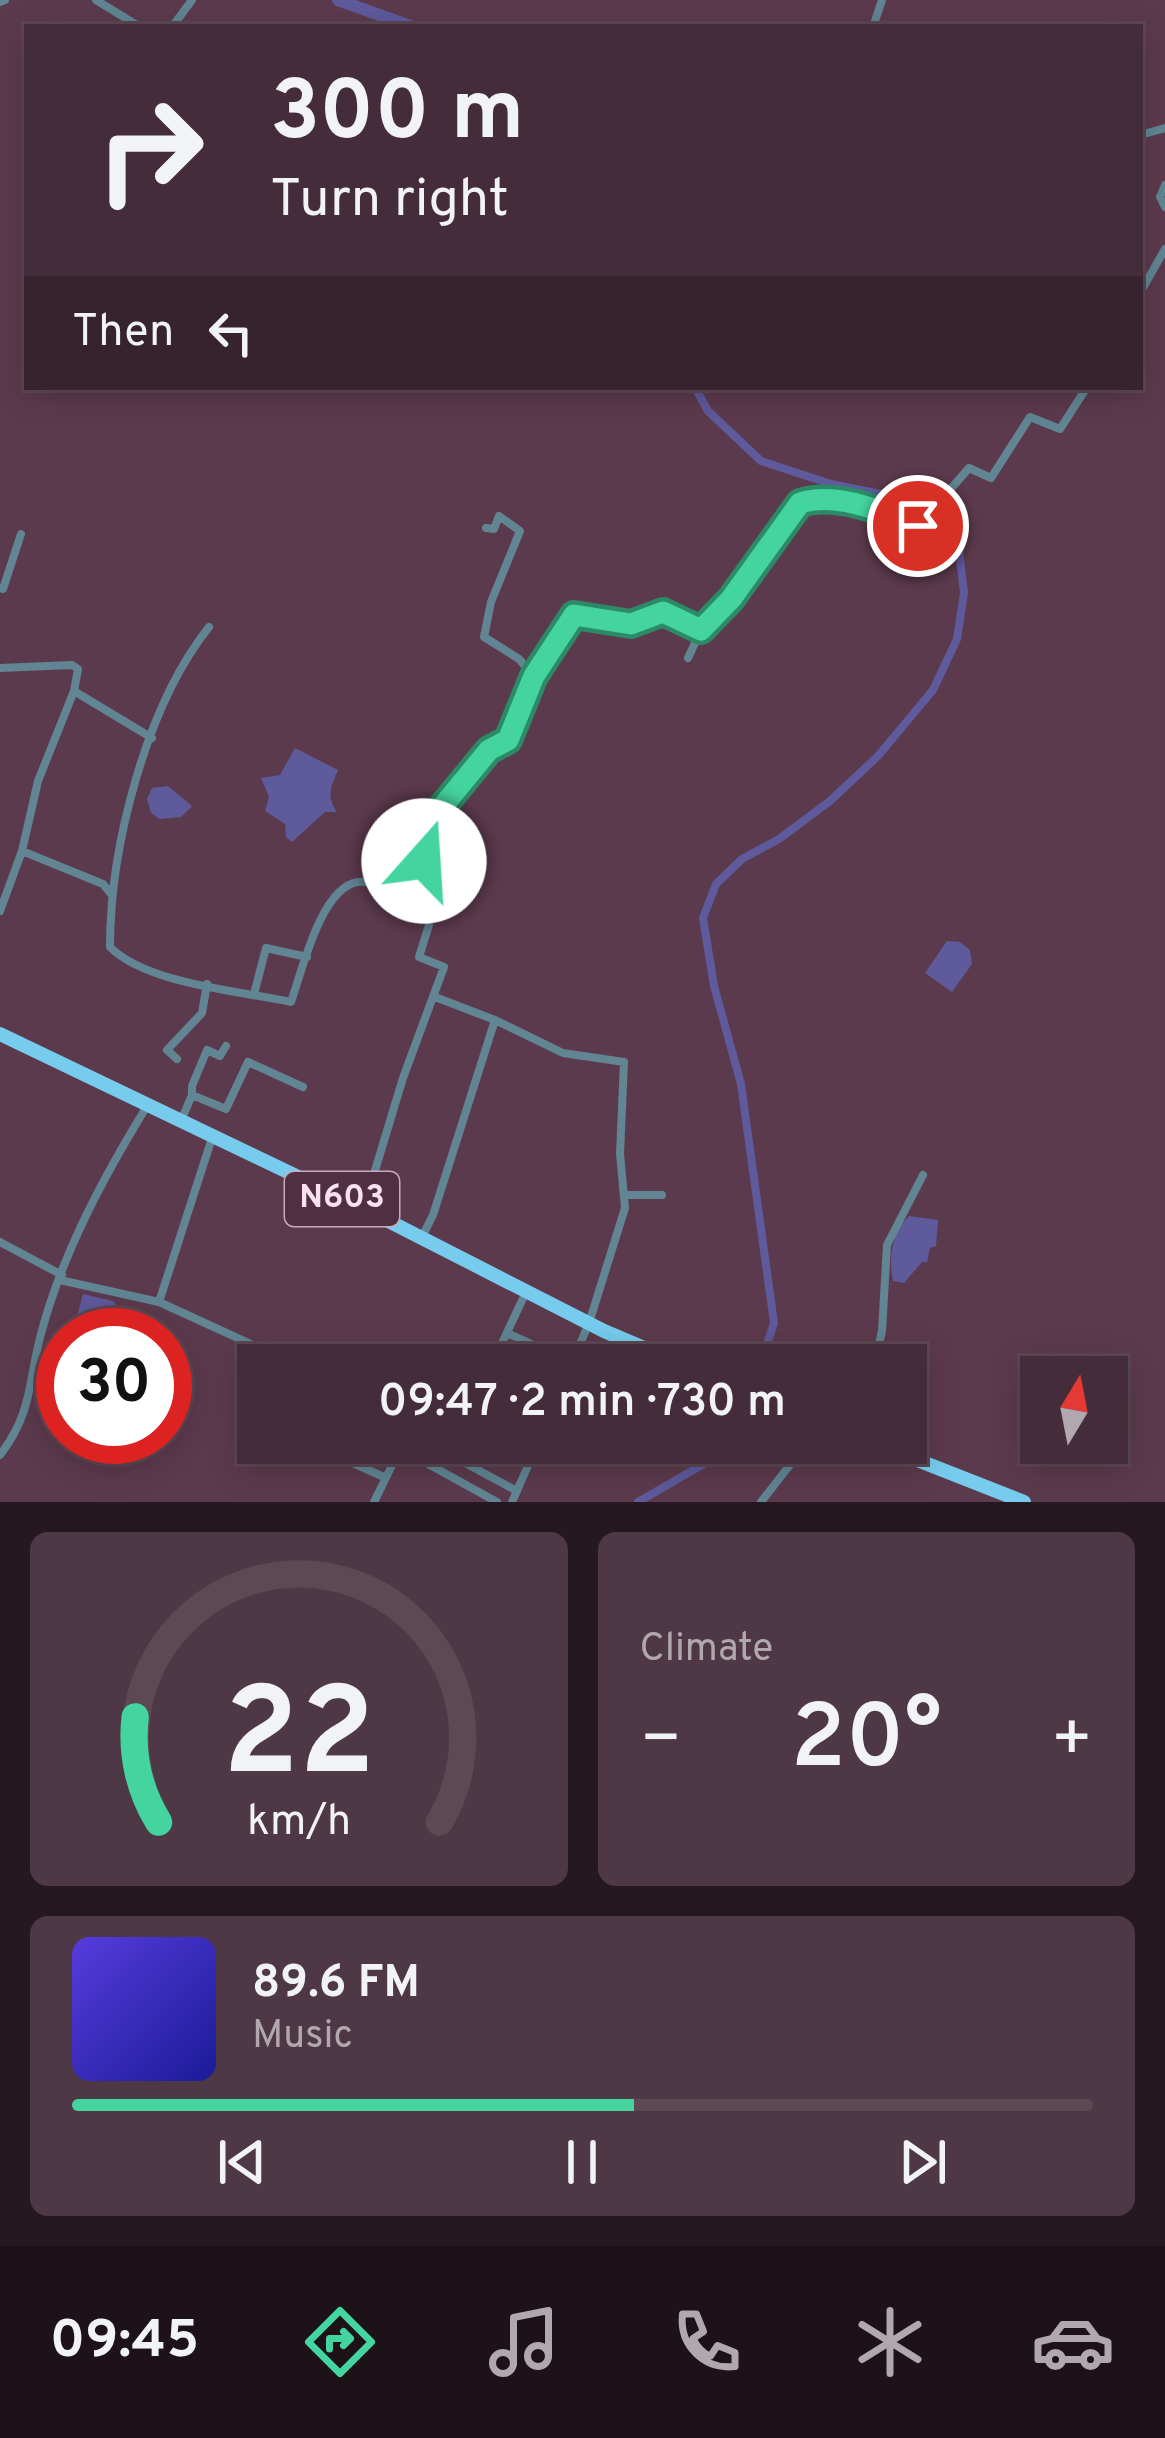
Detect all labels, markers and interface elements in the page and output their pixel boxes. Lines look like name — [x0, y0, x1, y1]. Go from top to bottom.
text: 300 m — [270, 63, 524, 169]
icon: right — [72, 72, 228, 228]
text: Turn right — [270, 167, 509, 236]
icon: left — [198, 300, 264, 366]
text: Then — [72, 305, 174, 362]
pin — [867, 475, 969, 577]
icon: arrive — [885, 493, 951, 559]
position arrow — [361, 798, 487, 924]
road number: N603 — [285, 1172, 399, 1226]
speed limit sign: 30 — [36, 1308, 192, 1464]
north arrow — [1020, 1356, 1128, 1464]
map controls — [1020, 1356, 1128, 1464]
text: 09:47 · 2 min · 730 m — [378, 1375, 786, 1432]
text: Climate — [640, 1626, 773, 1675]
text: 22 — [222, 1661, 375, 1819]
text: 20° — [791, 1686, 942, 1799]
text: − — [640, 1701, 682, 1784]
text: + — [1050, 1701, 1093, 1784]
text: km/h — [247, 1796, 351, 1850]
text: 89.6 FM — [252, 1956, 420, 2013]
text: Music — [252, 2013, 353, 2062]
icon: previous — [209, 2129, 275, 2195]
icon: pause — [549, 2129, 615, 2195]
icon: next — [890, 2129, 956, 2195]
icon: directions — [298, 2300, 382, 2384]
icon: music — [482, 2300, 566, 2384]
icon: phone — [665, 2300, 749, 2384]
icon: climate — [848, 2300, 932, 2384]
icon: car — [1031, 2300, 1115, 2384]
text: 09:45 — [50, 2308, 199, 2377]

